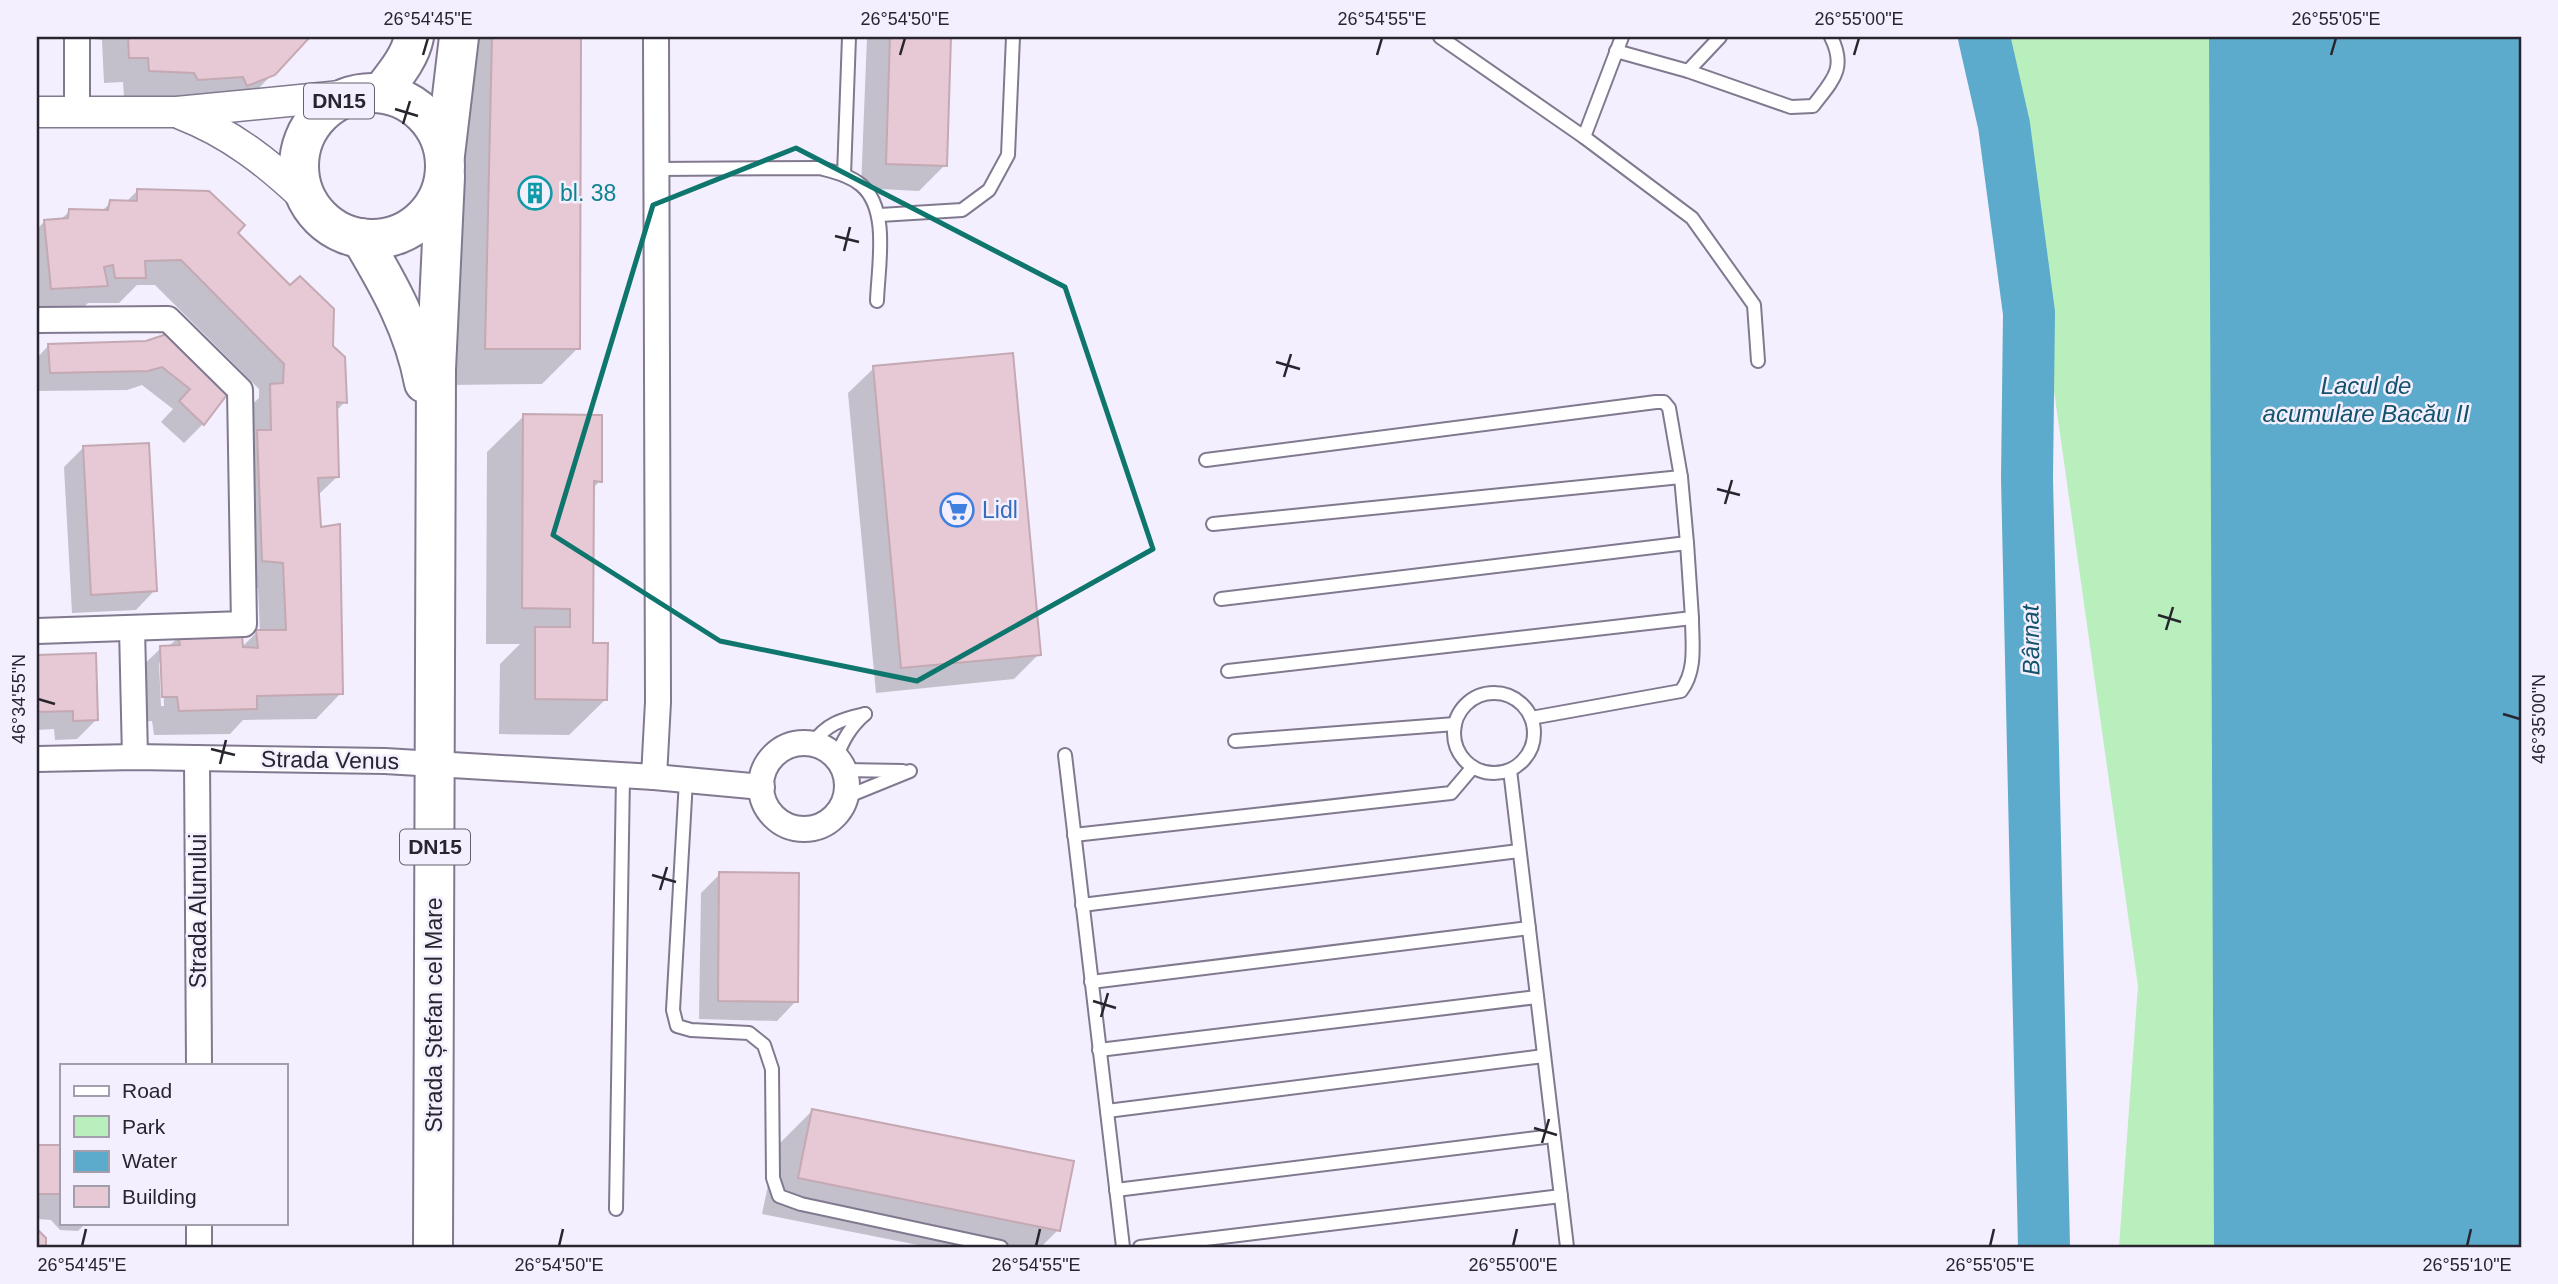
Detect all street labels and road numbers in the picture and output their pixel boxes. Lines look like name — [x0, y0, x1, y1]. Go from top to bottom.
road number: DN15 — [304, 84, 374, 119]
street label: Strada Venus — [261, 746, 399, 774]
road number: DN15 — [400, 830, 470, 864]
street label: Strada Alunului — [185, 834, 211, 988]
street label: Strada Ștefan cel Mare — [421, 897, 447, 1133]

